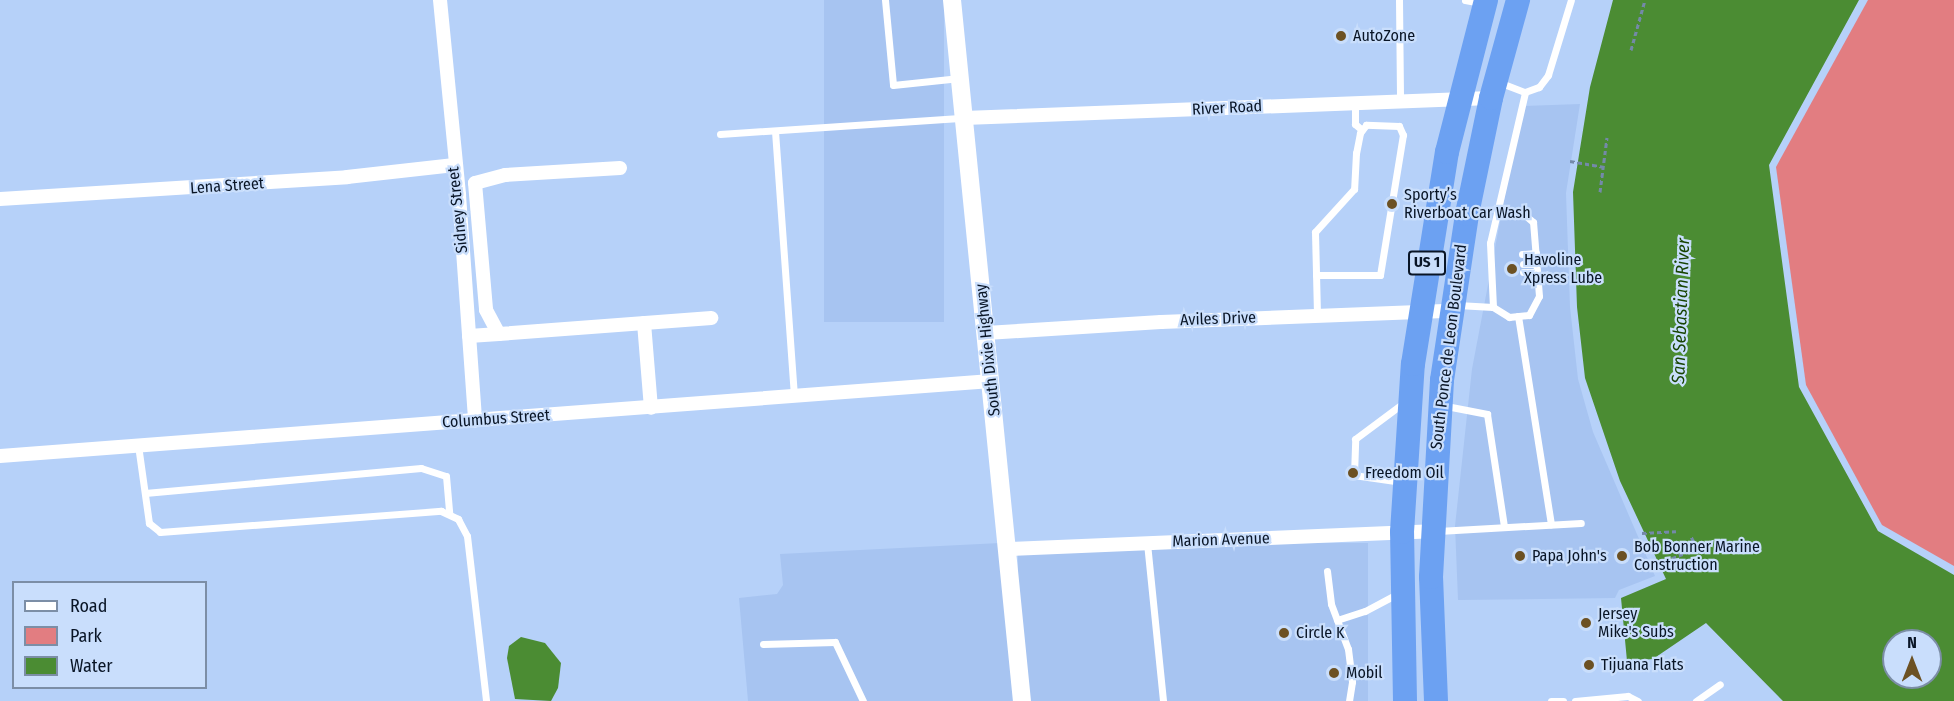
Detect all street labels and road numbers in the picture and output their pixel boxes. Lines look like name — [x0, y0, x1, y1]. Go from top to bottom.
street label: River Road — [1191, 97, 1263, 119]
street label: Sidney Street — [444, 166, 472, 254]
street label: Lena Street — [189, 174, 265, 198]
street label: South Ponce de Leon Boulevard — [1427, 243, 1471, 451]
road number: US 1 — [1408, 251, 1446, 275]
street label: South Dixie Highway — [972, 283, 1004, 417]
street label: Aviles Drive — [1180, 308, 1256, 330]
street label: Columbus Street — [441, 406, 551, 432]
street label: Marion Avenue — [1172, 529, 1270, 551]

